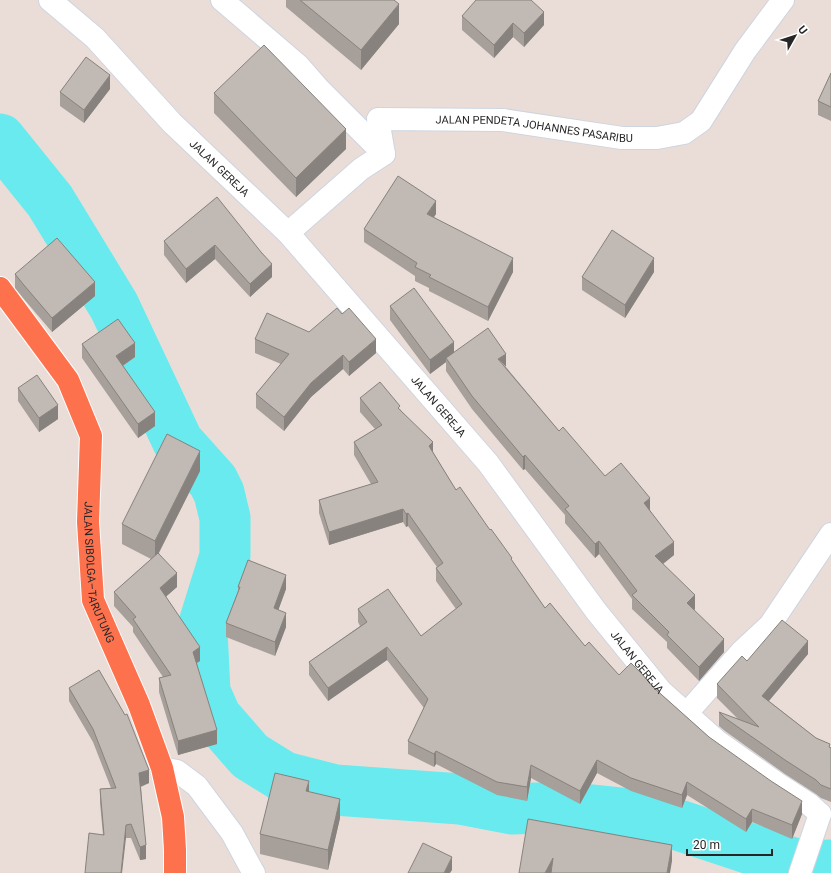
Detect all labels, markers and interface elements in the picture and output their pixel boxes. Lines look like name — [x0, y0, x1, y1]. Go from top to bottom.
north arrow — [775, 16, 815, 56]
text: U — [795, 23, 810, 37]
street label: JALAN PENDETA JOHANNES PASARIBU — [436, 113, 633, 145]
street label: JALAN GEREJA — [187, 137, 252, 200]
street label: JALAN GEREJA — [408, 373, 469, 440]
street label: JALAN SIBOLGA–TARUTUNG — [81, 501, 117, 645]
street label: JALAN GEREJA — [608, 628, 667, 696]
scale bar — [687, 831, 772, 857]
text: 20 m — [693, 838, 720, 852]

